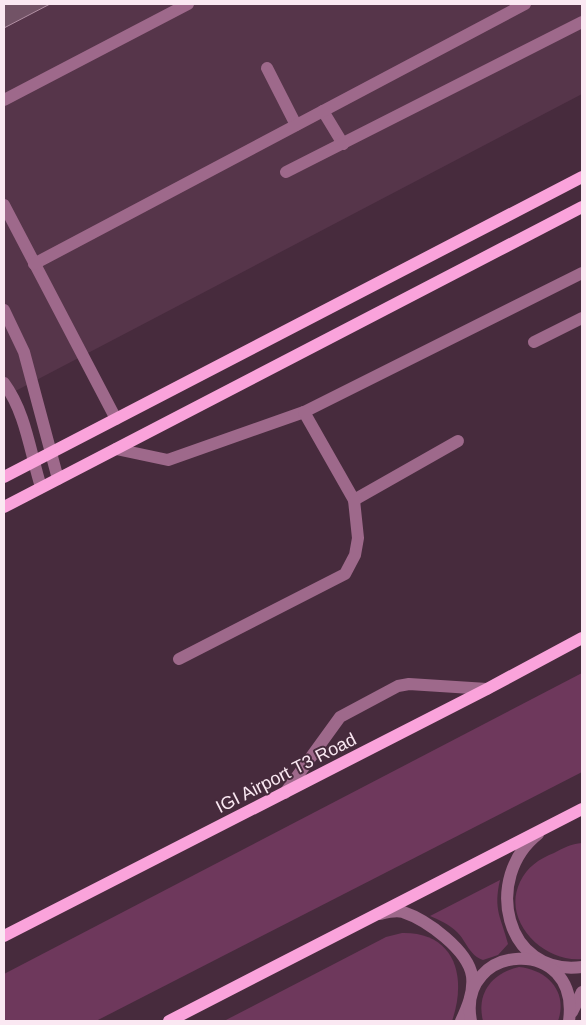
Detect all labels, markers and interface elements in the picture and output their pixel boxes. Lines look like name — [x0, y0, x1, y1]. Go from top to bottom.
street label: IGI Airport T3 Road — [213, 729, 359, 817]

